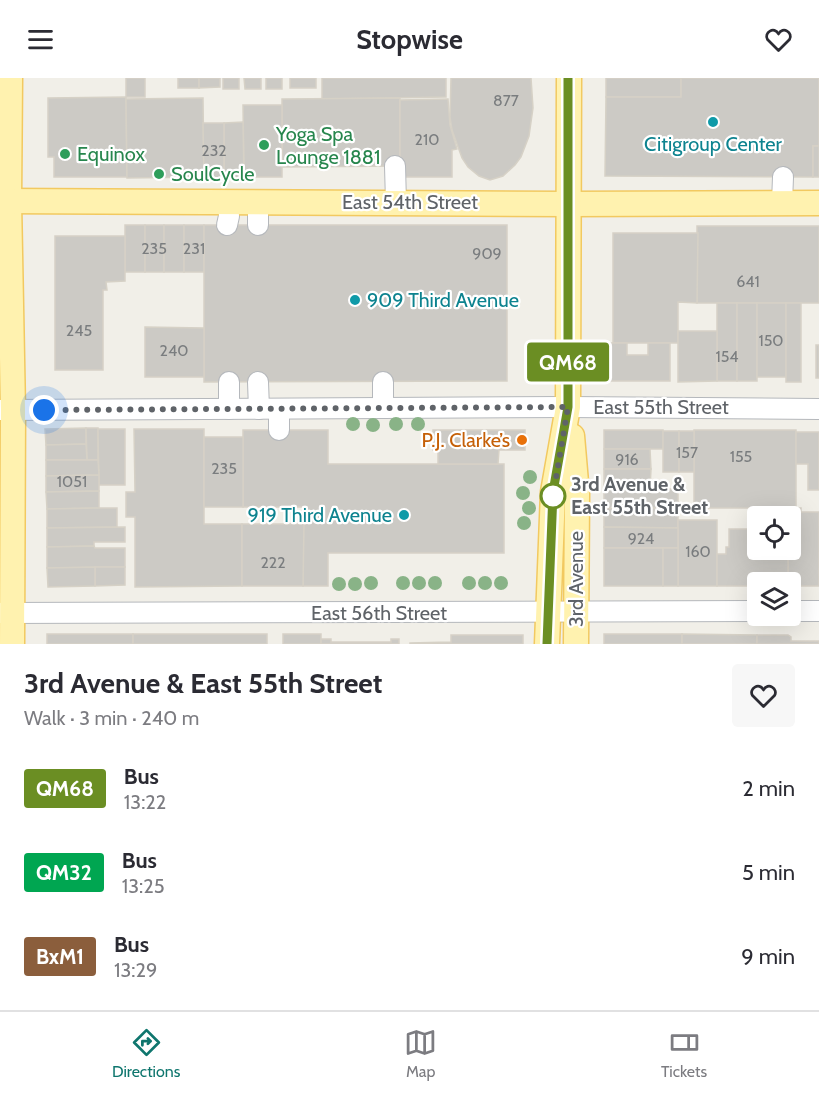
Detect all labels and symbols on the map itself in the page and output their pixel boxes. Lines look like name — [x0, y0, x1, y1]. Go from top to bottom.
house number: 877 — [493, 91, 519, 110]
marker: Citigroup Center — [706, 115, 720, 129]
place label: Yoga Spa Lounge 1881 — [275, 122, 380, 169]
house number: 210 — [415, 130, 439, 149]
place label: Citigroup Center — [644, 132, 783, 156]
marker: Yoga Spa Lounge 1881 — [257, 138, 271, 152]
house number: 232 — [201, 141, 227, 160]
place label: Equinox — [77, 142, 145, 166]
marker: Equinox — [58, 147, 72, 161]
place label: SoulCycle — [171, 162, 255, 186]
marker: SoulCycle — [152, 167, 166, 181]
street label: East 54th Street — [342, 190, 478, 214]
house number: 235 — [141, 239, 167, 258]
house number: 231 — [183, 239, 205, 258]
house number: 909 — [472, 244, 502, 263]
house number: 641 — [736, 272, 760, 291]
place label: 909 Third Avenue — [367, 288, 519, 312]
marker: 909 Third Avenue — [348, 293, 362, 307]
house number: 245 — [66, 321, 92, 340]
house number: 150 — [758, 331, 784, 350]
house number: 240 — [160, 341, 188, 360]
line badge: QM68 — [526, 342, 610, 382]
house number: 154 — [715, 347, 739, 366]
your location — [29, 395, 59, 425]
street label: East 55th Street — [593, 395, 729, 419]
place label: P.J. Clarke’s — [421, 428, 510, 452]
marker: P.J. Clarke’s — [515, 433, 529, 447]
house number: 157 — [676, 443, 698, 462]
house number: 155 — [730, 447, 752, 466]
house number: 916 — [615, 450, 639, 469]
house number: 235 — [211, 459, 237, 478]
house number: 1051 — [57, 472, 87, 491]
place label: 3rd Avenue & East 55th Street — [571, 472, 708, 519]
marker: 3rd Avenue & East 55th Street — [540, 483, 566, 509]
place label: 919 Third Avenue — [248, 503, 392, 527]
marker: 919 Third Avenue — [397, 508, 411, 522]
house number: 924 — [628, 529, 654, 548]
street label: 3rd Avenue — [564, 531, 588, 627]
house number: 160 — [685, 542, 711, 561]
house number: 222 — [260, 553, 286, 572]
street label: East 56th Street — [311, 601, 447, 625]

